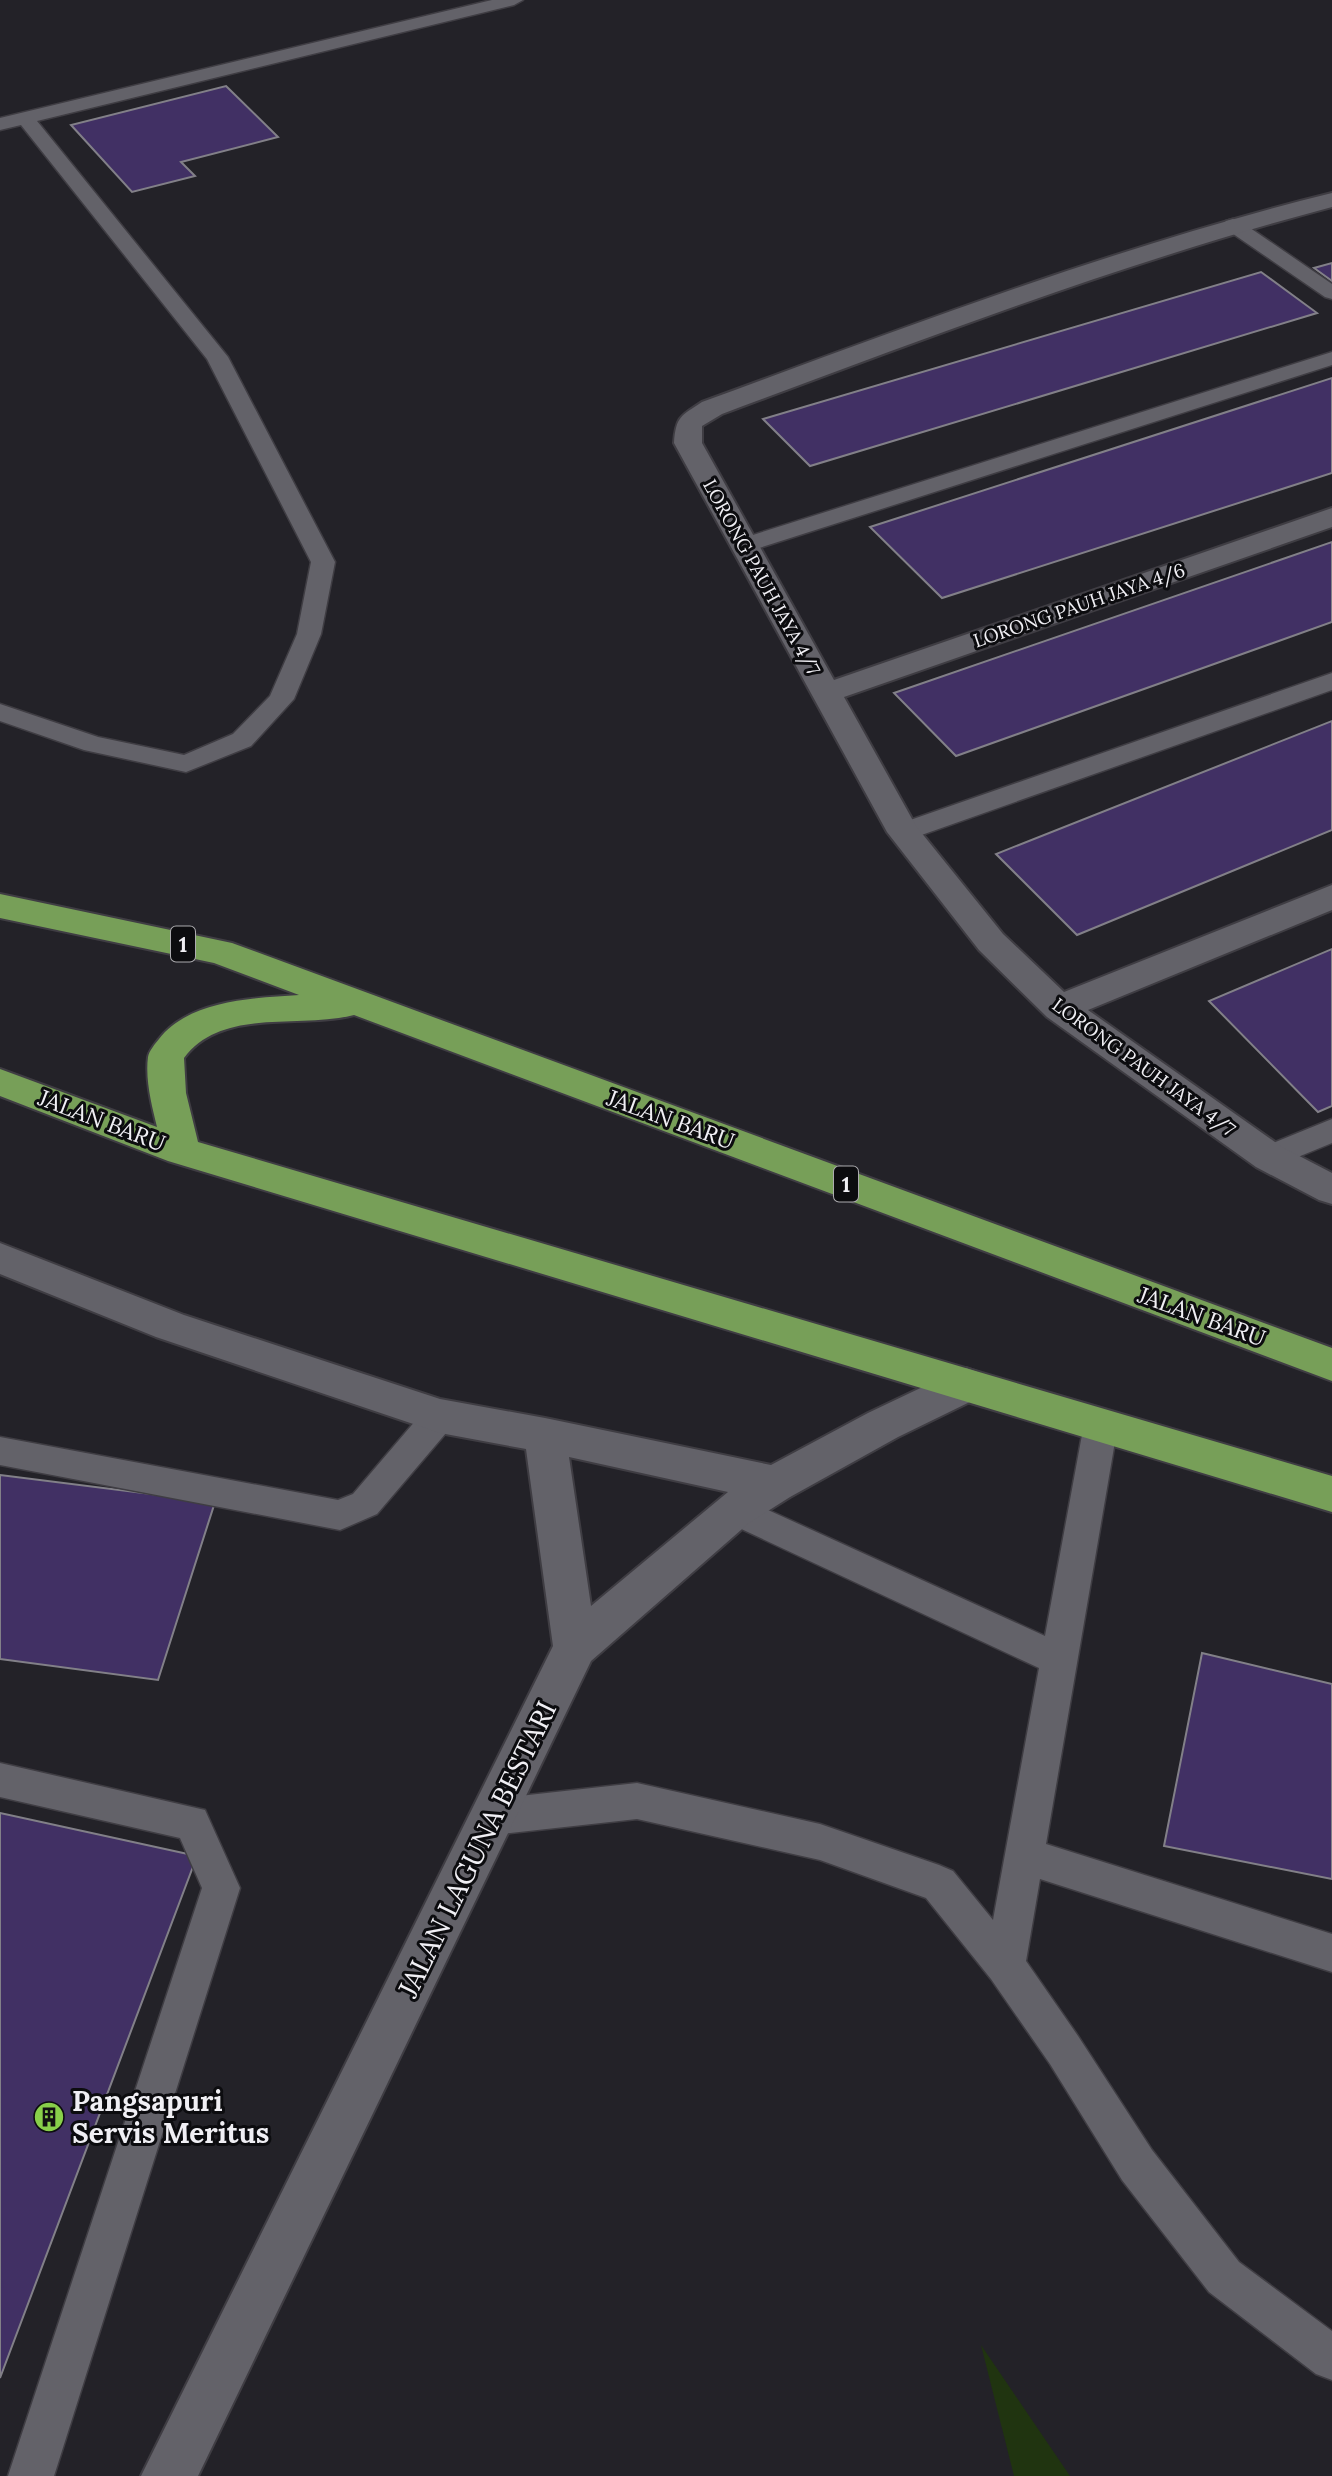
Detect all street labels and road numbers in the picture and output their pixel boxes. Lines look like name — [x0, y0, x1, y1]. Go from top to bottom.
street label: LORONG PAUH JAYA 4/7 — [697, 475, 826, 680]
street label: LORONG PAUH JAYA 4/6 — [970, 557, 1188, 653]
road number: 1 — [171, 926, 195, 962]
street label: LORONG PAUH JAYA 4/7 — [1047, 992, 1240, 1142]
street label: JALAN BARU — [34, 1082, 170, 1157]
street label: JALAN BARU — [602, 1082, 739, 1155]
road number: 1 — [834, 1166, 858, 1202]
street label: JALAN BARU — [1133, 1279, 1270, 1352]
street label: JALAN LAGUNA BESTARI — [389, 1695, 564, 2004]

